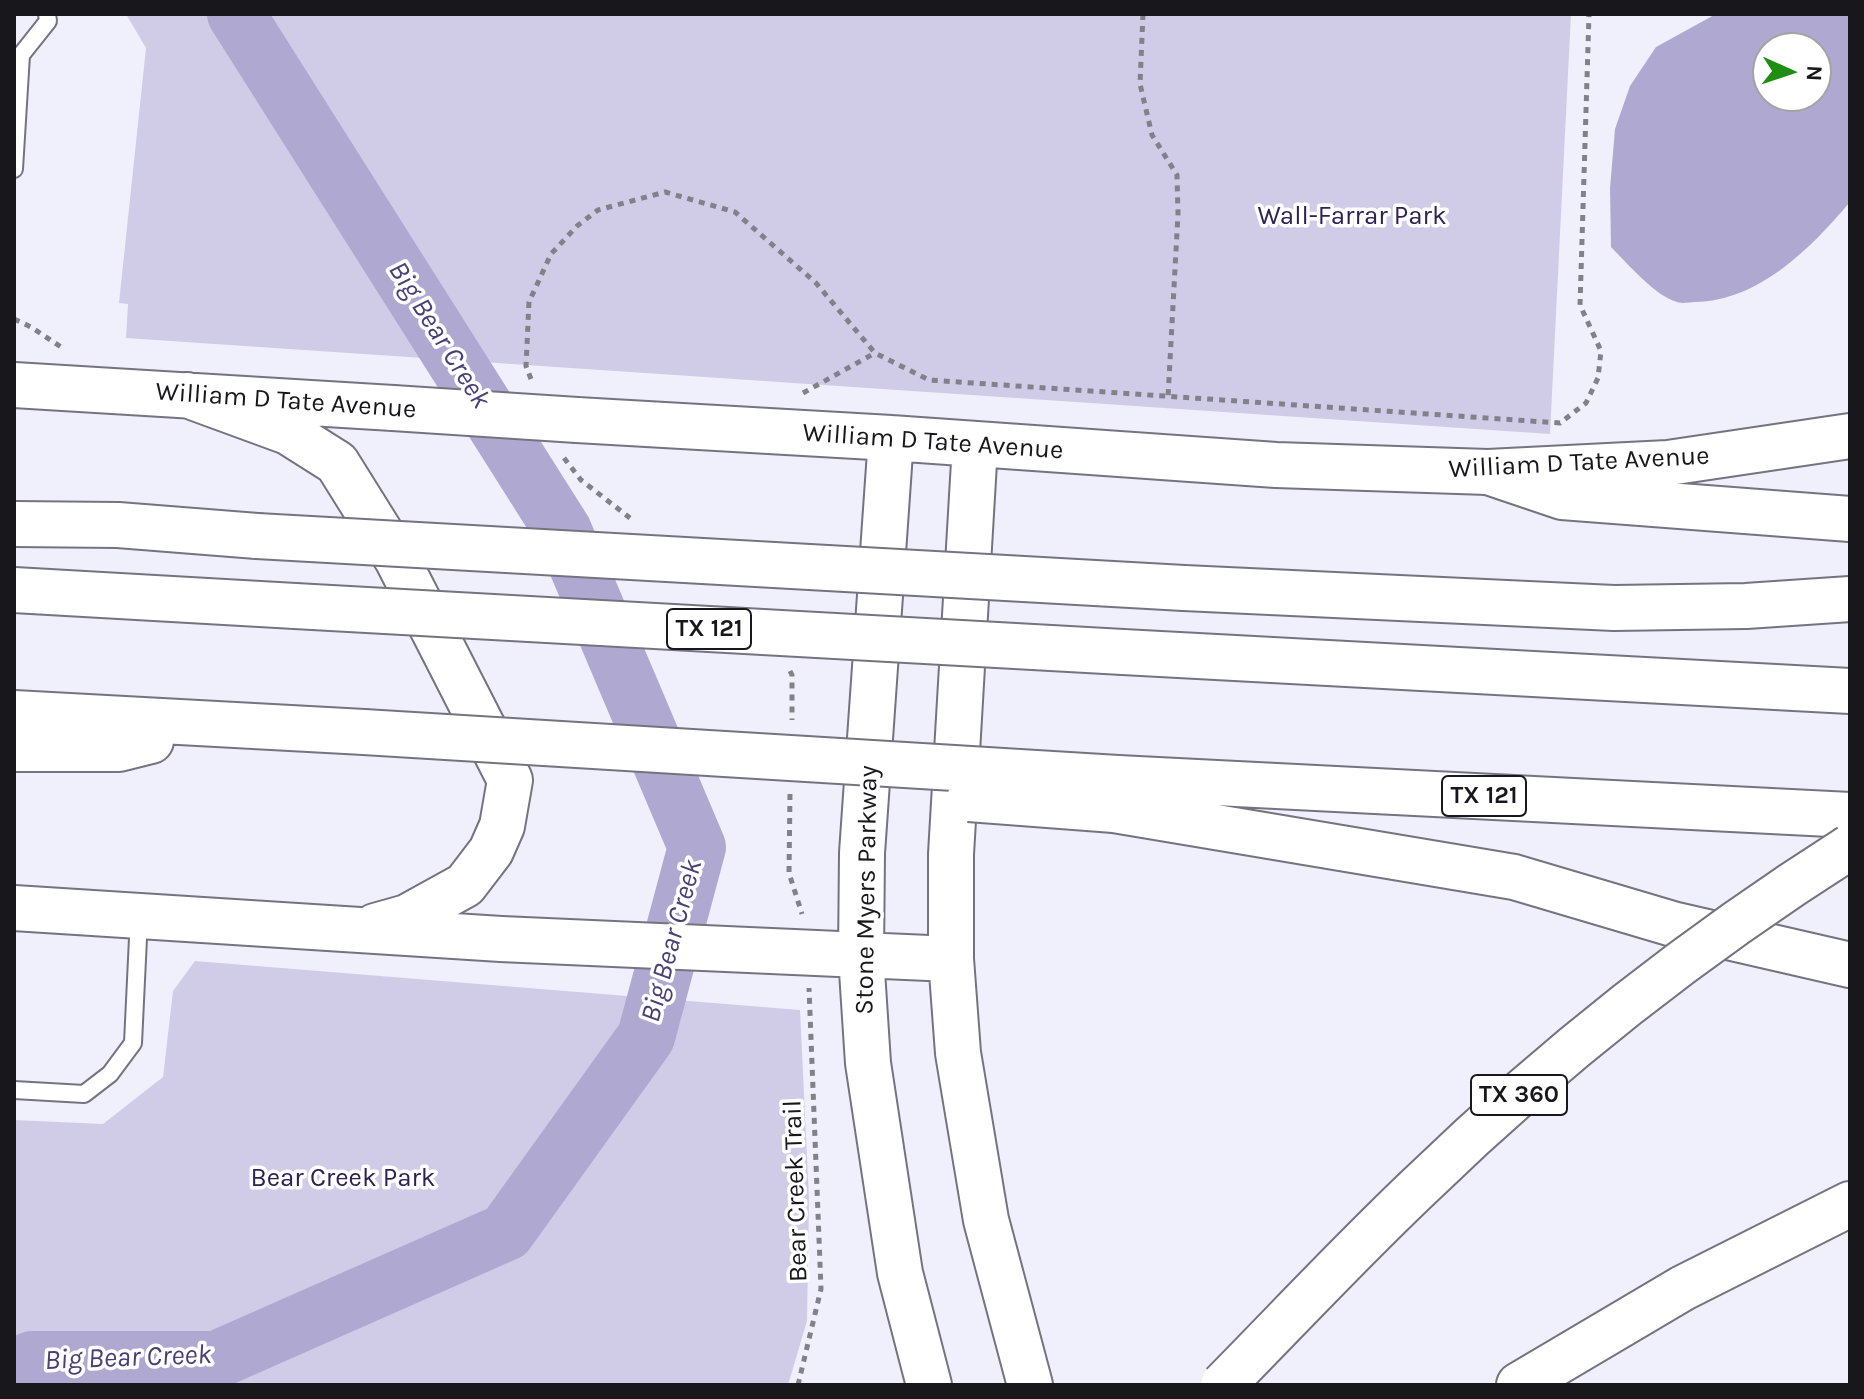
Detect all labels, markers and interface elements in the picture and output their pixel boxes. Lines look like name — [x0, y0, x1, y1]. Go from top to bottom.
north arrow — [1752, 32, 1832, 112]
text: N — [1801, 65, 1827, 82]
park label: Wall-Farrar Park — [1257, 201, 1447, 233]
water label: Big Bear Creek — [381, 255, 497, 415]
street label: William D Tate Avenue — [155, 376, 417, 426]
street label: William D Tate Avenue — [802, 417, 1064, 467]
street label: William D Tate Avenue — [1448, 441, 1710, 485]
road number: TX 121 — [667, 609, 751, 649]
street label: Stone Myers Parkway — [849, 765, 885, 1015]
road number: TX 121 — [1442, 776, 1526, 816]
water label: Big Bear Creek — [634, 856, 710, 1026]
road number: TX 360 — [1471, 1075, 1567, 1115]
street label: Bear Creek Trail — [777, 1099, 815, 1283]
park label: Bear Creek Park — [250, 1163, 436, 1195]
water label: Big Bear Creek — [44, 1338, 212, 1378]

